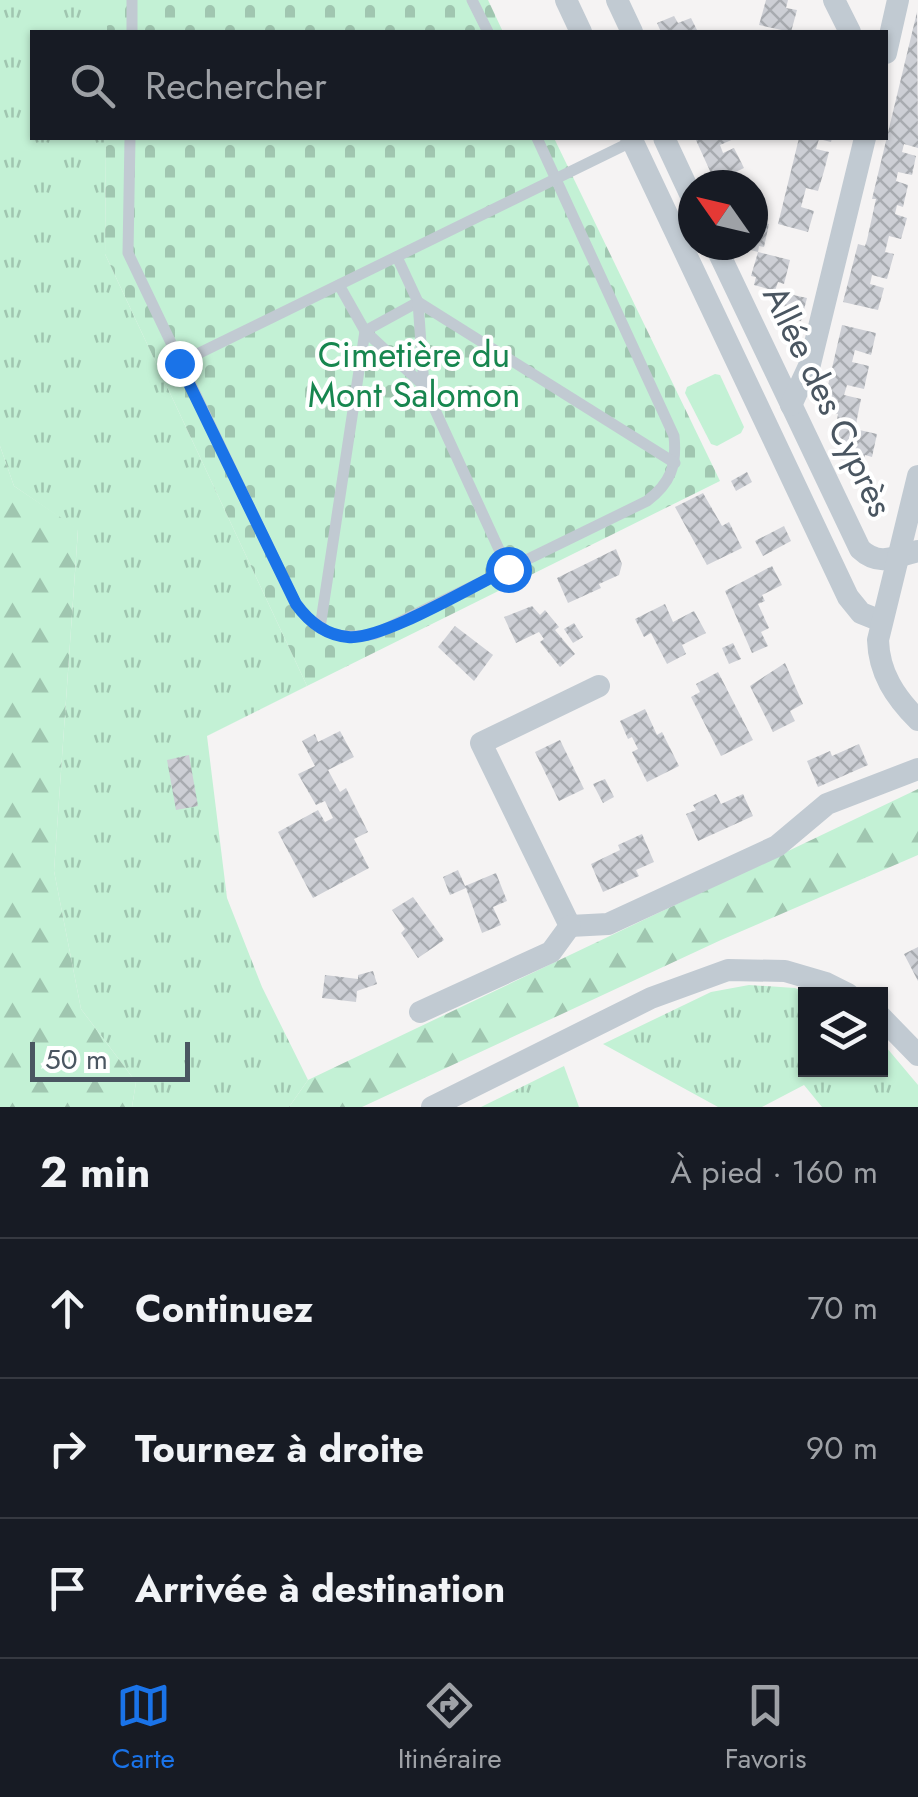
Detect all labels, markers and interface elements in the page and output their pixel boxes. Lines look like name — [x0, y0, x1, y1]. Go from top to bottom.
search box — [30, 30, 888, 140]
icon: search — [65, 58, 120, 113]
text: Rechercher — [145, 58, 327, 113]
north arrow — [678, 170, 768, 260]
street label: Allée des Cyprès — [750, 277, 906, 525]
park label: Cimetière du Mont Salomon — [308, 330, 520, 420]
route end — [157, 341, 203, 387]
route start — [486, 547, 532, 593]
map controls — [798, 987, 888, 1077]
button: layers — [798, 987, 888, 1077]
scale bar — [30, 1037, 190, 1082]
text: 50 m — [45, 1039, 108, 1080]
text: 2 min — [40, 1142, 150, 1203]
text: À pied · 160 m — [671, 1149, 878, 1195]
icon: ahead — [40, 1281, 95, 1336]
text: Continuez — [135, 1281, 313, 1336]
text: 70 m — [807, 1285, 878, 1331]
icon: right — [40, 1421, 95, 1476]
text: Tournez à droite — [135, 1421, 424, 1476]
text: 90 m — [806, 1425, 878, 1471]
icon: arrive — [40, 1561, 95, 1616]
text: Arrivée à destination — [135, 1561, 505, 1616]
tab: Carte — [111, 1678, 175, 1779]
tab: Itinéraire — [398, 1678, 502, 1779]
tab: Favoris — [725, 1678, 807, 1779]

